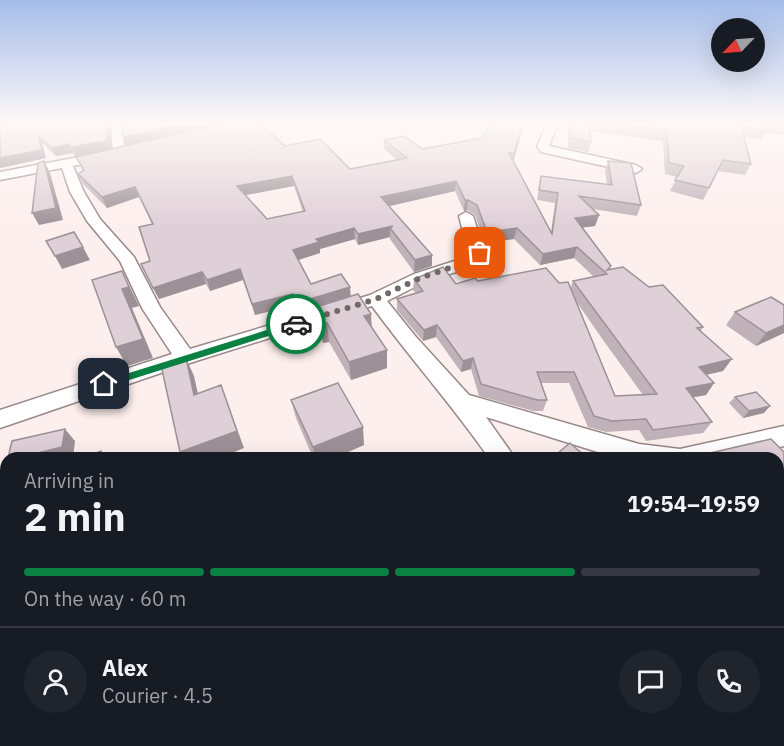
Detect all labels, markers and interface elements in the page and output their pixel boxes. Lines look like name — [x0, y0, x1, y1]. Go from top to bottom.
north arrow — [711, 18, 765, 72]
map controls — [711, 18, 765, 72]
pin — [454, 227, 505, 278]
icon: bag — [463, 236, 496, 269]
courier — [266, 294, 326, 354]
icon: car — [280, 308, 313, 341]
pin — [78, 358, 129, 409]
icon: home — [87, 367, 120, 400]
text: Arriving in — [24, 467, 114, 494]
text: 19:54–19:59 — [627, 489, 760, 518]
text: 2 min — [24, 491, 126, 542]
text: On the way · 60 m — [24, 585, 186, 612]
button: person — [24, 650, 87, 713]
button: chat — [619, 650, 682, 713]
button: phone — [697, 650, 760, 713]
text: Alex — [102, 653, 148, 682]
text: Courier · 4.5 — [102, 682, 213, 709]

